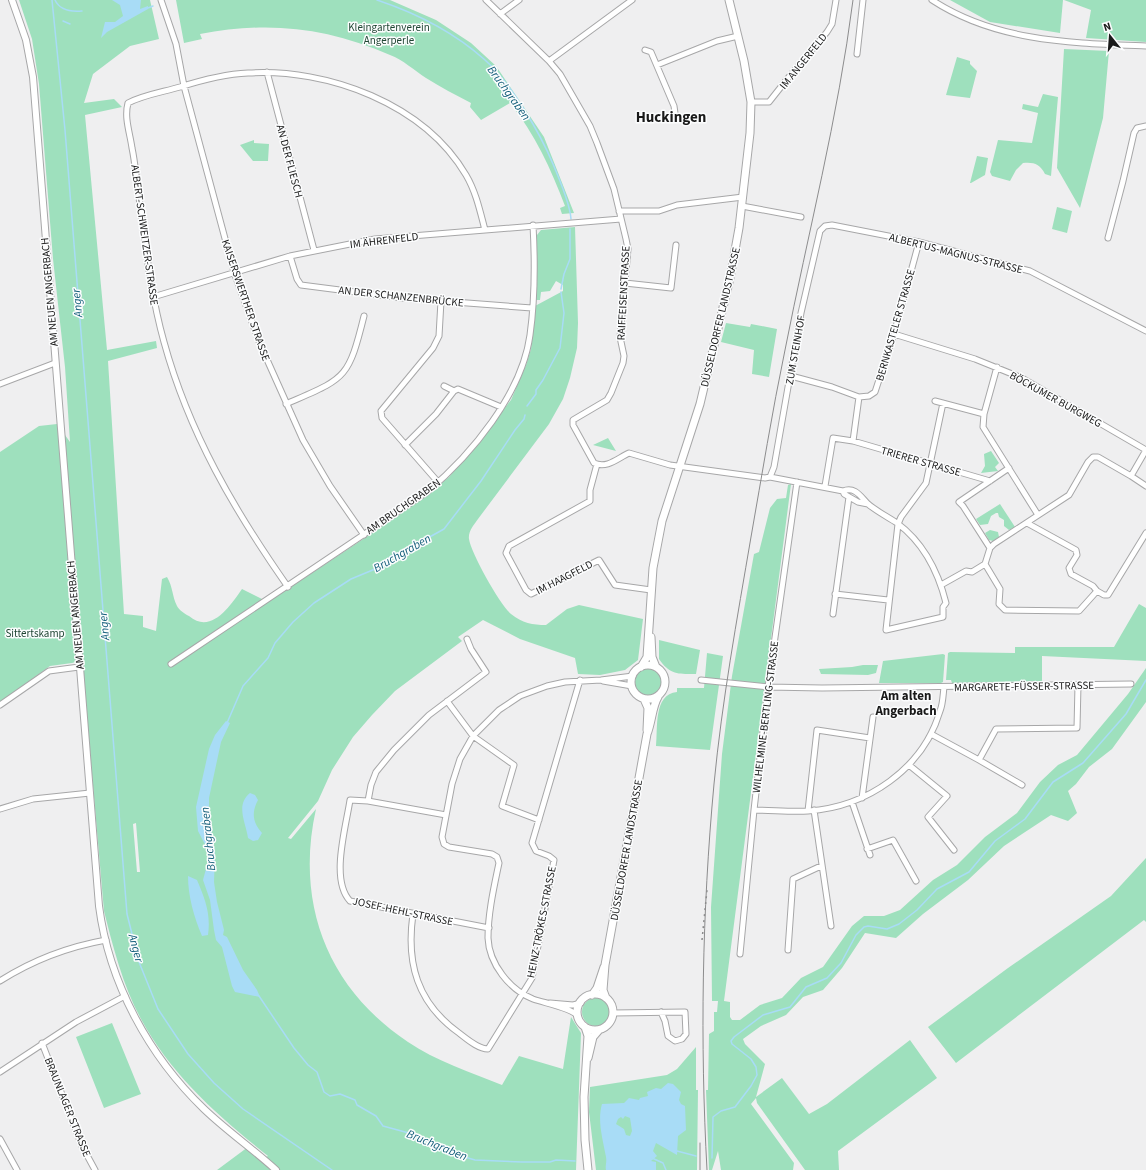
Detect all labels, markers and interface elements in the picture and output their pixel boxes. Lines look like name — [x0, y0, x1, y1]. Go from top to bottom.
north arrow — [1090, 16, 1130, 56]
text: N — [1102, 19, 1113, 35]
park label: Kleingartenverein Angerperle — [348, 20, 430, 48]
street label: IM ANGERFELD — [776, 30, 831, 93]
water label: Bruchgraben — [483, 62, 534, 124]
district label: Huckingen — [636, 107, 706, 128]
street label: AN DER FLIESCH — [273, 123, 306, 199]
street label: ALBERT-SCHWEITZER-STRASSE — [127, 164, 162, 307]
street label: IM ÄHRENFELD — [349, 229, 419, 252]
street label: ALBERTUS-MAGNUS-STRASSE — [888, 230, 1024, 277]
street label: AM NEUEN ANGERBACH — [37, 237, 62, 347]
street label: KAISERSWERTHER STRASSE — [218, 237, 273, 363]
street label: RAIFFEISENSTRASSE — [614, 245, 633, 341]
street label: DÜSSELDORFER LANDSTRASSE — [697, 246, 744, 388]
street label: BERNKASTELER STRASSE — [872, 267, 919, 383]
street label: AN DER SCHANZENBRÜCKE — [338, 282, 465, 311]
water label: Anger — [68, 287, 87, 319]
street label: ZUM STEINHOF — [782, 314, 809, 386]
street label: BÖCKUMER BURGWEG — [1007, 368, 1105, 431]
street label: TRIERER STRASSE — [879, 443, 963, 480]
street label: AM BRUCHGRABEN — [363, 475, 444, 538]
water label: Bruchgraben — [370, 530, 434, 577]
street label: IM HAAGFELD — [533, 557, 596, 598]
street label: AM NEUEN ANGERBACH — [63, 560, 88, 670]
water label: Anger — [95, 610, 114, 642]
park label: Sittertskamp — [5, 626, 65, 641]
street label: WILHELMINE-BERTLING-STRASSE — [749, 640, 782, 794]
street label: MARGARETE-FÜSSER-STRASSE — [954, 678, 1094, 695]
district label: Am alten Angerbach — [874, 687, 937, 720]
street label: DÜSSELDORFER LANDSTRASSE — [607, 778, 646, 922]
water label: Bruchgraben — [197, 806, 220, 872]
street label: HEINZ-TRÖKES-STRASSE — [523, 865, 560, 979]
street label: JOSEF-HEHL-STRASSE — [351, 894, 455, 930]
water label: Anger — [123, 931, 148, 965]
street label: BRAUNLAGER STRASSE — [41, 1055, 94, 1159]
water label: Bruchgraben — [404, 1126, 470, 1165]

